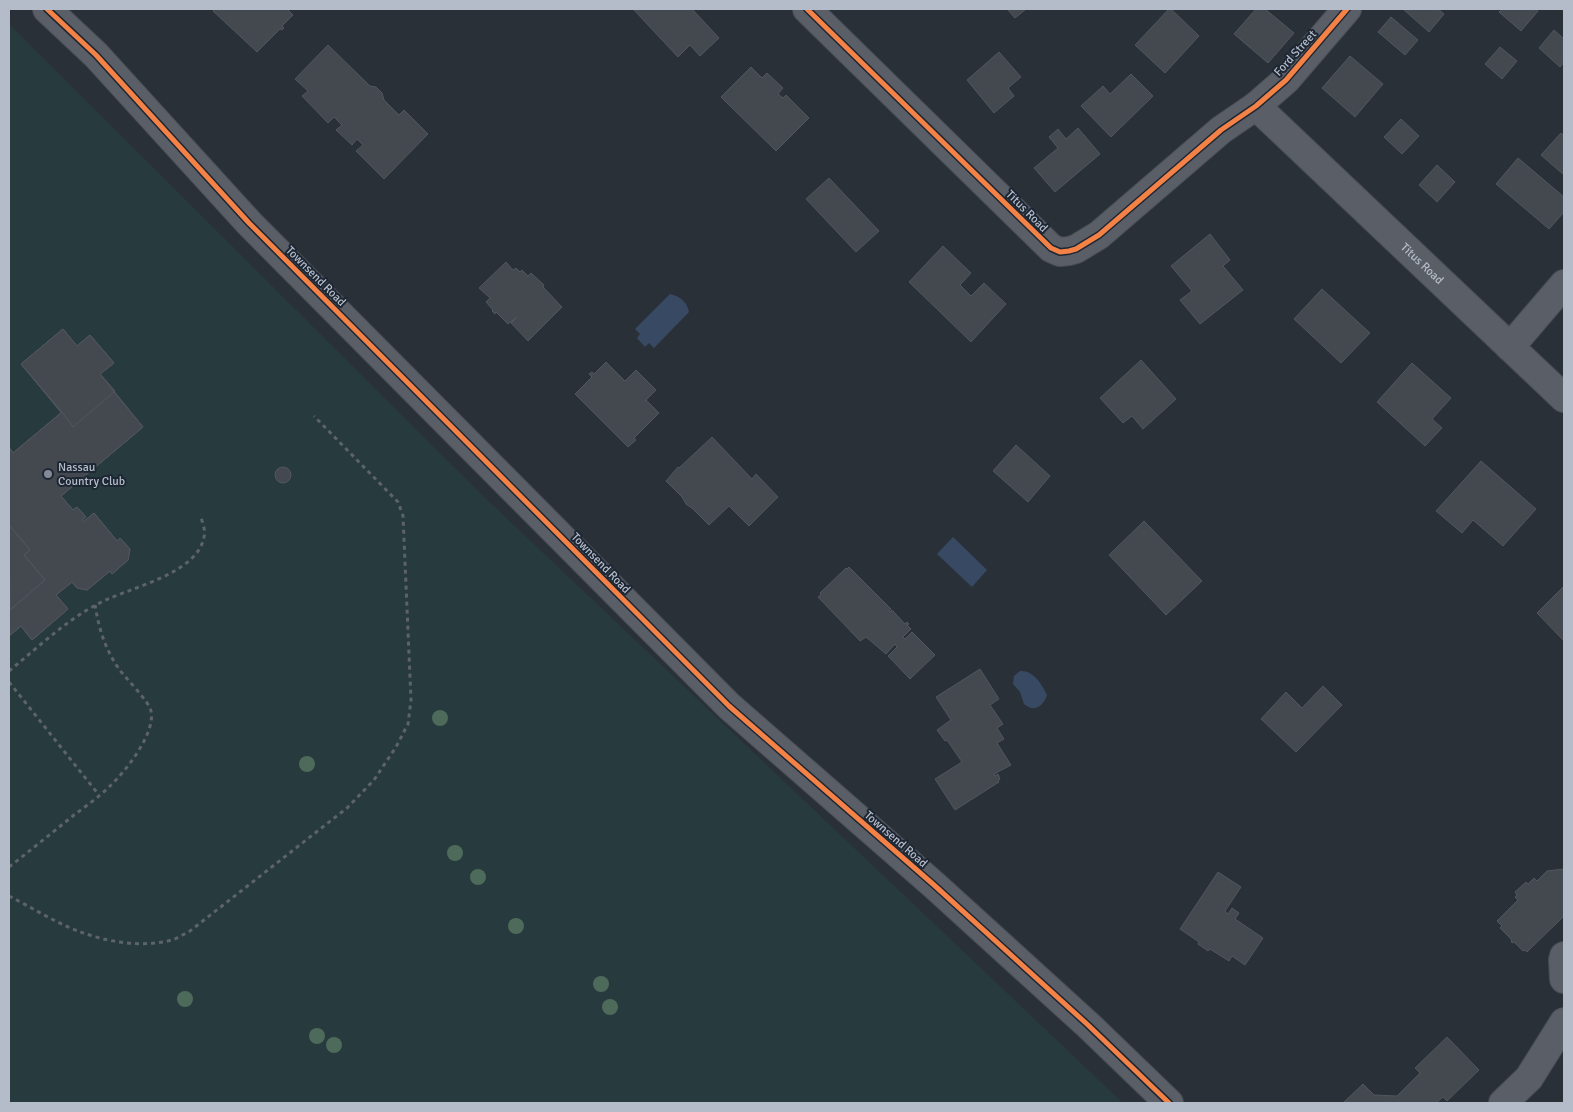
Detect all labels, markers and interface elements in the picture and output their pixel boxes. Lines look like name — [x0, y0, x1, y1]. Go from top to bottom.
street label: Ford Street — [1271, 27, 1320, 79]
street label: Titus Road — [1002, 187, 1051, 236]
street label: Titus Road — [1397, 240, 1446, 288]
street label: Townsend Road — [283, 243, 349, 309]
place label: Nassau Country Club — [58, 460, 125, 489]
marker: Nassau Country Club — [42, 468, 54, 480]
street label: Townsend Road — [568, 530, 633, 597]
street label: Townsend Road — [861, 808, 930, 871]

